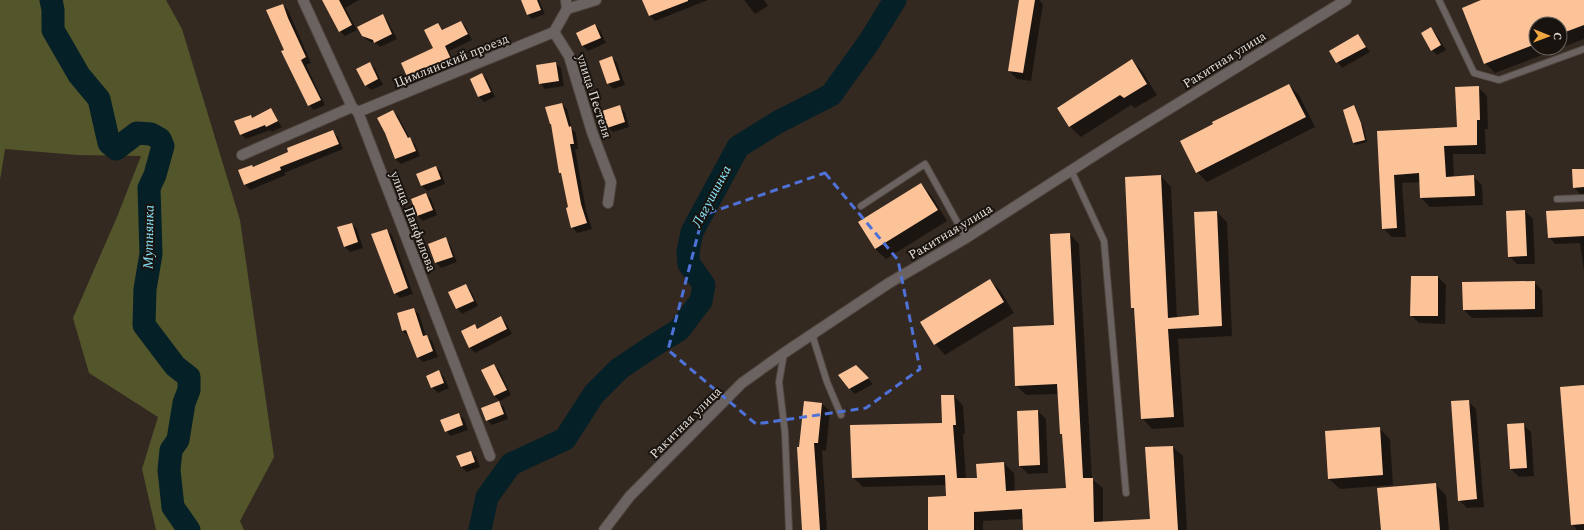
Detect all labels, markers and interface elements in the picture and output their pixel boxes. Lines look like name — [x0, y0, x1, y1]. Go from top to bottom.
north arrow — [1528, 16, 1568, 56]
street label: Ракитная улица — [1179, 26, 1271, 94]
street label: Цимлянский проезд — [391, 29, 512, 93]
text: С — [1549, 32, 1566, 40]
street label: улица Пестеля — [571, 51, 617, 141]
water label: Лягушинка — [686, 161, 737, 232]
street label: улица Панфилова — [384, 167, 442, 275]
street label: Ракитная улица — [905, 198, 997, 265]
water label: Мутнянка — [137, 205, 160, 269]
street label: Ракитная улица — [645, 382, 727, 463]

